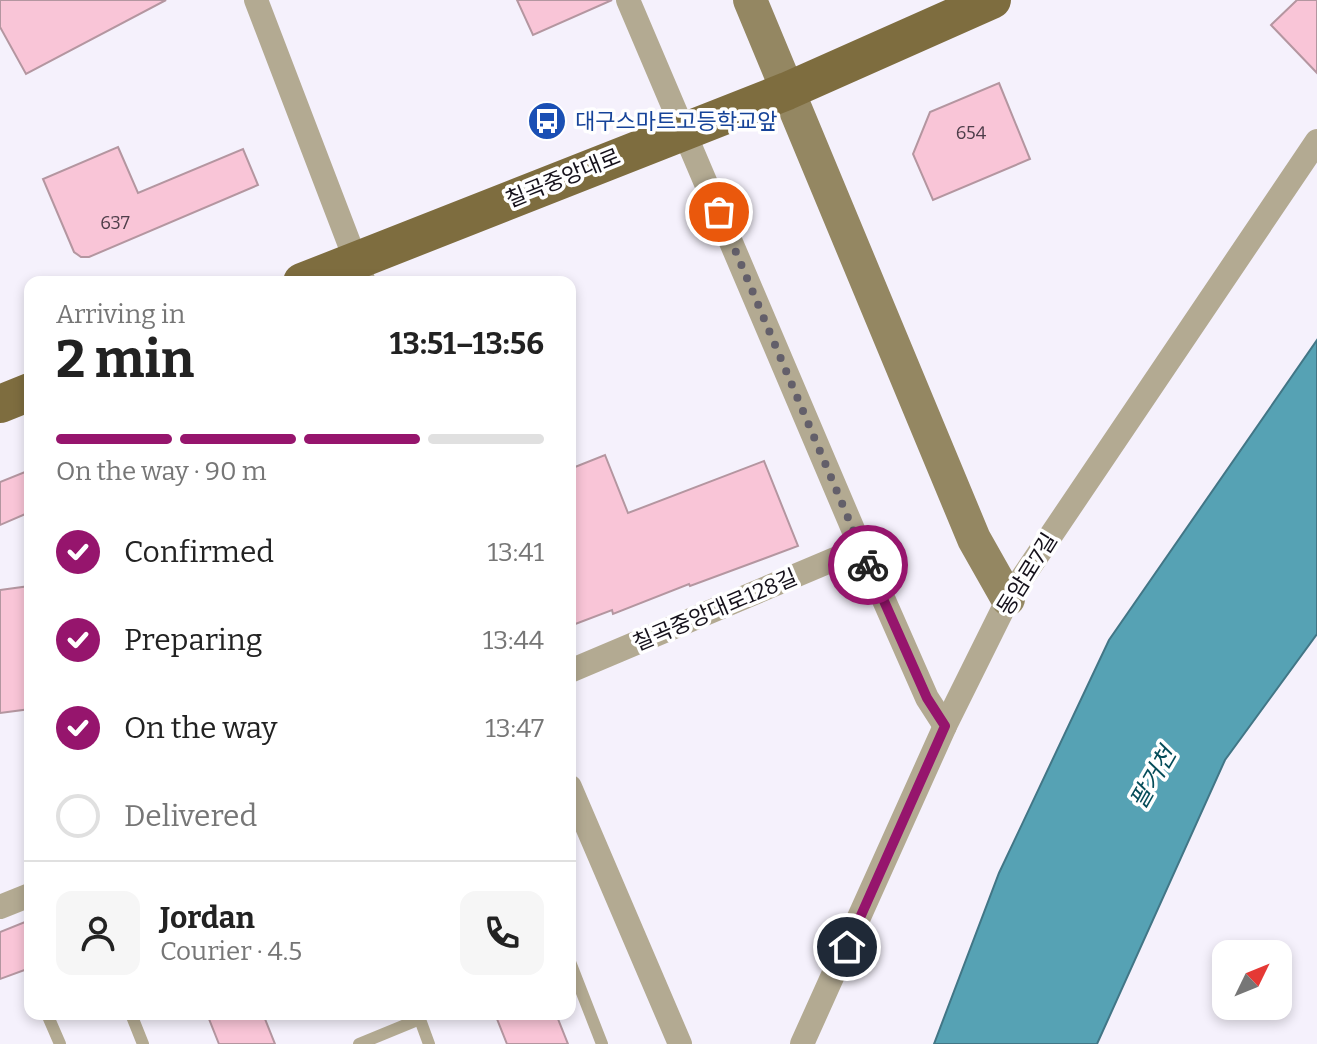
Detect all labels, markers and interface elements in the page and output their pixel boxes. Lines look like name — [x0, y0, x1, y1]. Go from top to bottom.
bus stop icon: 대구스마트고등학교앞 — [526, 100, 568, 142]
place label: 대구스마트고등학교앞 — [575, 108, 777, 135]
house number: 654 — [956, 122, 987, 144]
street label: 칠곡중앙대로 — [502, 143, 624, 213]
pin — [685, 178, 753, 246]
icon: bag — [697, 190, 741, 234]
house number: 637 — [100, 212, 130, 234]
text: Arriving in — [56, 299, 185, 330]
text: 13:51–13:56 — [390, 326, 544, 362]
text: 2 min — [56, 328, 194, 391]
text: On the way · 90 m — [56, 456, 267, 487]
courier — [828, 525, 908, 605]
street label: 동암로7길 — [991, 528, 1063, 620]
icon: check — [56, 530, 100, 574]
text: Confirmed — [124, 534, 274, 570]
text: 13:41 — [487, 537, 544, 568]
icon: bike — [846, 543, 890, 587]
street label: 칠곡중앙대로128길 — [629, 563, 801, 657]
icon: check — [56, 618, 100, 662]
text: Preparing — [124, 622, 262, 658]
text: 13:44 — [483, 625, 544, 656]
icon: check — [56, 706, 100, 750]
text: On the way — [124, 710, 277, 746]
text: 13:47 — [485, 713, 544, 744]
water label: 팔거천 — [1124, 740, 1183, 814]
text: Delivered — [124, 798, 257, 834]
button: person — [56, 891, 140, 975]
button: phone — [460, 891, 544, 975]
text: Jordan — [160, 900, 255, 936]
pin — [813, 913, 881, 981]
icon: home — [825, 925, 869, 969]
text: Courier · 4.5 — [160, 936, 302, 967]
north arrow — [1212, 940, 1292, 1020]
map controls — [1212, 940, 1292, 1020]

